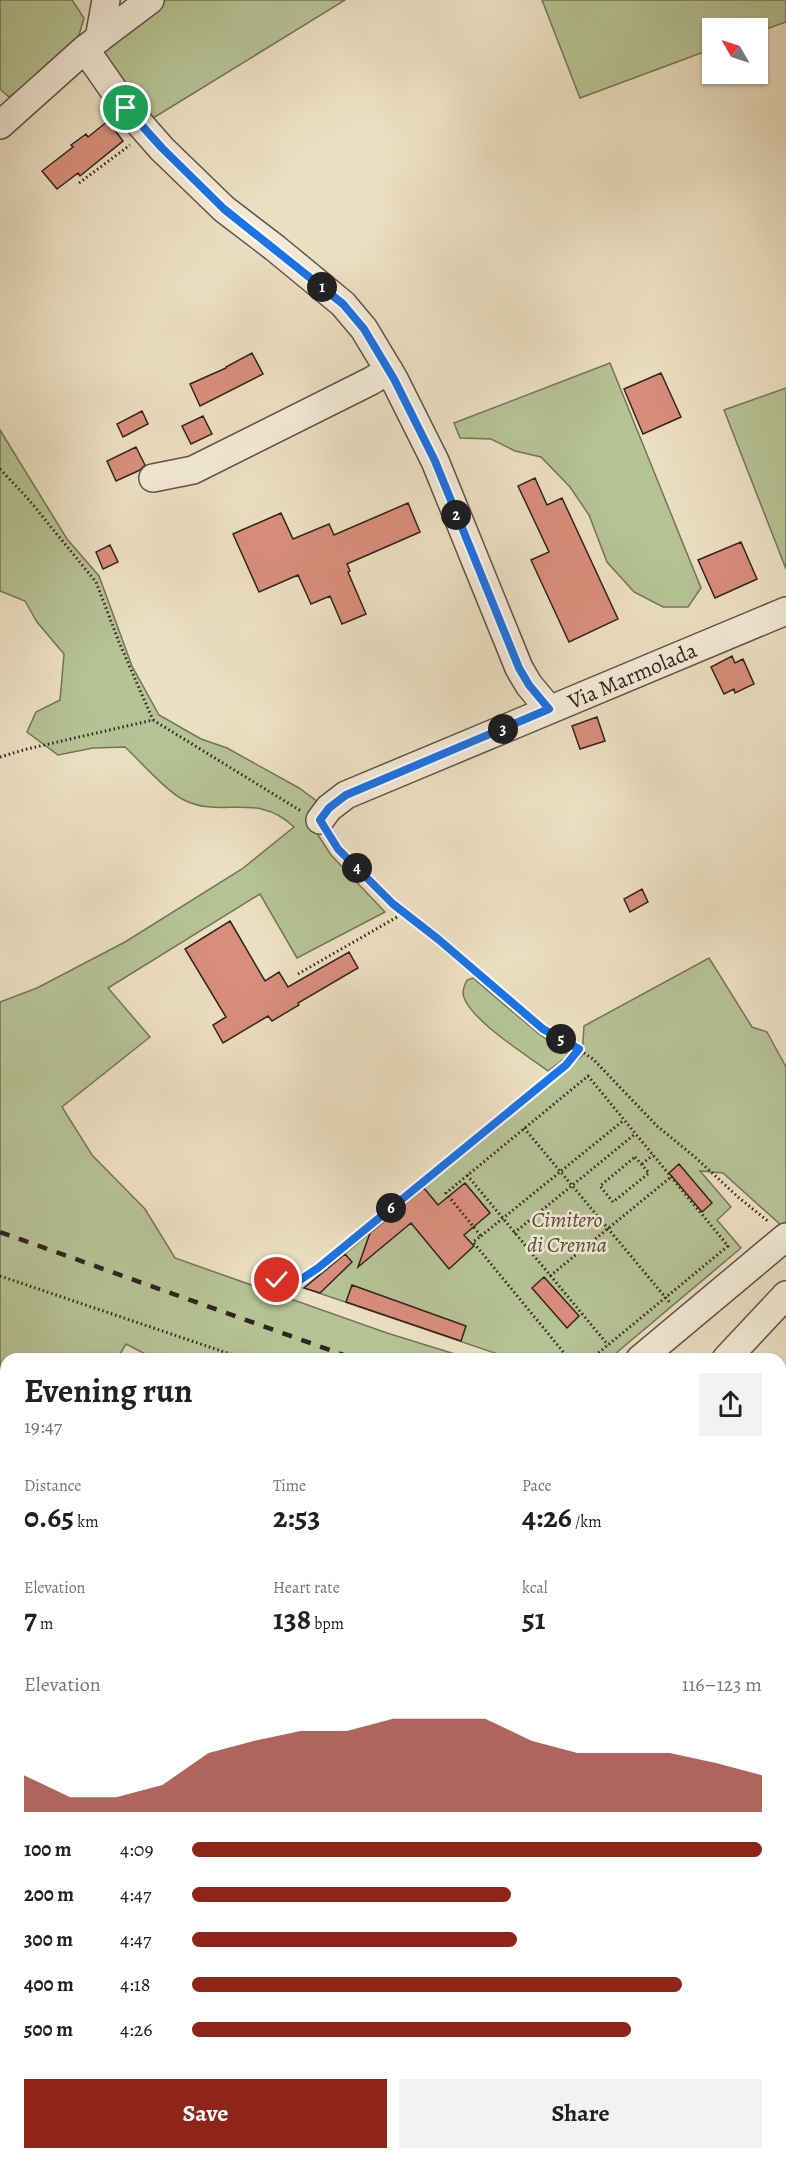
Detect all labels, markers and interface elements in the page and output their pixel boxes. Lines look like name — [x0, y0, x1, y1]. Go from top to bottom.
north arrow — [702, 18, 768, 84]
map controls — [702, 18, 768, 84]
pin — [100, 82, 151, 133]
icon: arrive — [109, 91, 142, 124]
pin: 1 — [307, 272, 337, 302]
text: 1 — [319, 276, 325, 298]
pin: 2 — [441, 500, 471, 530]
text: 2 — [452, 504, 460, 526]
street label: Via Marmolada — [562, 635, 702, 717]
pin: 3 — [488, 714, 518, 744]
text: 3 — [500, 718, 506, 740]
pin: 4 — [342, 853, 372, 883]
text: 4 — [353, 857, 361, 879]
pin: 5 — [546, 1024, 576, 1054]
text: 5 — [558, 1028, 564, 1050]
pin: 6 — [376, 1193, 406, 1223]
text: 6 — [387, 1197, 395, 1219]
park label: Cimitero di Crenna — [527, 1205, 607, 1260]
pin — [251, 1254, 302, 1305]
icon: check — [260, 1263, 293, 1296]
text: Evening run — [24, 1368, 193, 1413]
button: share — [699, 1373, 762, 1436]
text: 19:47 — [24, 1413, 62, 1440]
text: Distance — [24, 1475, 81, 1497]
text: Time — [273, 1475, 306, 1497]
text: Pace — [522, 1475, 552, 1497]
text: 0.65 — [24, 1497, 74, 1537]
text: 2:53 — [273, 1497, 320, 1537]
text: 4:26 — [522, 1497, 572, 1537]
text: km — [74, 1511, 99, 1533]
text: /km — [572, 1511, 601, 1533]
text: Elevation — [24, 1577, 85, 1599]
text: Heart rate — [273, 1577, 340, 1599]
text: kcal — [522, 1577, 548, 1599]
text: 7 — [24, 1599, 37, 1639]
text: 138 — [273, 1599, 311, 1639]
text: 51 — [522, 1599, 546, 1639]
text: m — [37, 1613, 53, 1635]
text: bpm — [311, 1613, 344, 1635]
text: Elevation — [24, 1671, 101, 1698]
text: 116–123 m — [682, 1671, 762, 1698]
text: 100 m — [24, 1836, 72, 1863]
text: 4:09 — [120, 1836, 154, 1863]
text: 200 m — [24, 1881, 74, 1908]
text: 4:47 — [120, 1881, 151, 1908]
text: 300 m — [24, 1926, 73, 1953]
text: 4:47 — [120, 1926, 151, 1953]
text: 400 m — [24, 1971, 74, 1998]
text: 4:18 — [120, 1971, 150, 1998]
text: 500 m — [24, 2016, 73, 2043]
text: 4:26 — [120, 2016, 153, 2043]
button: Save — [24, 2079, 387, 2148]
button: Share — [399, 2079, 762, 2148]

